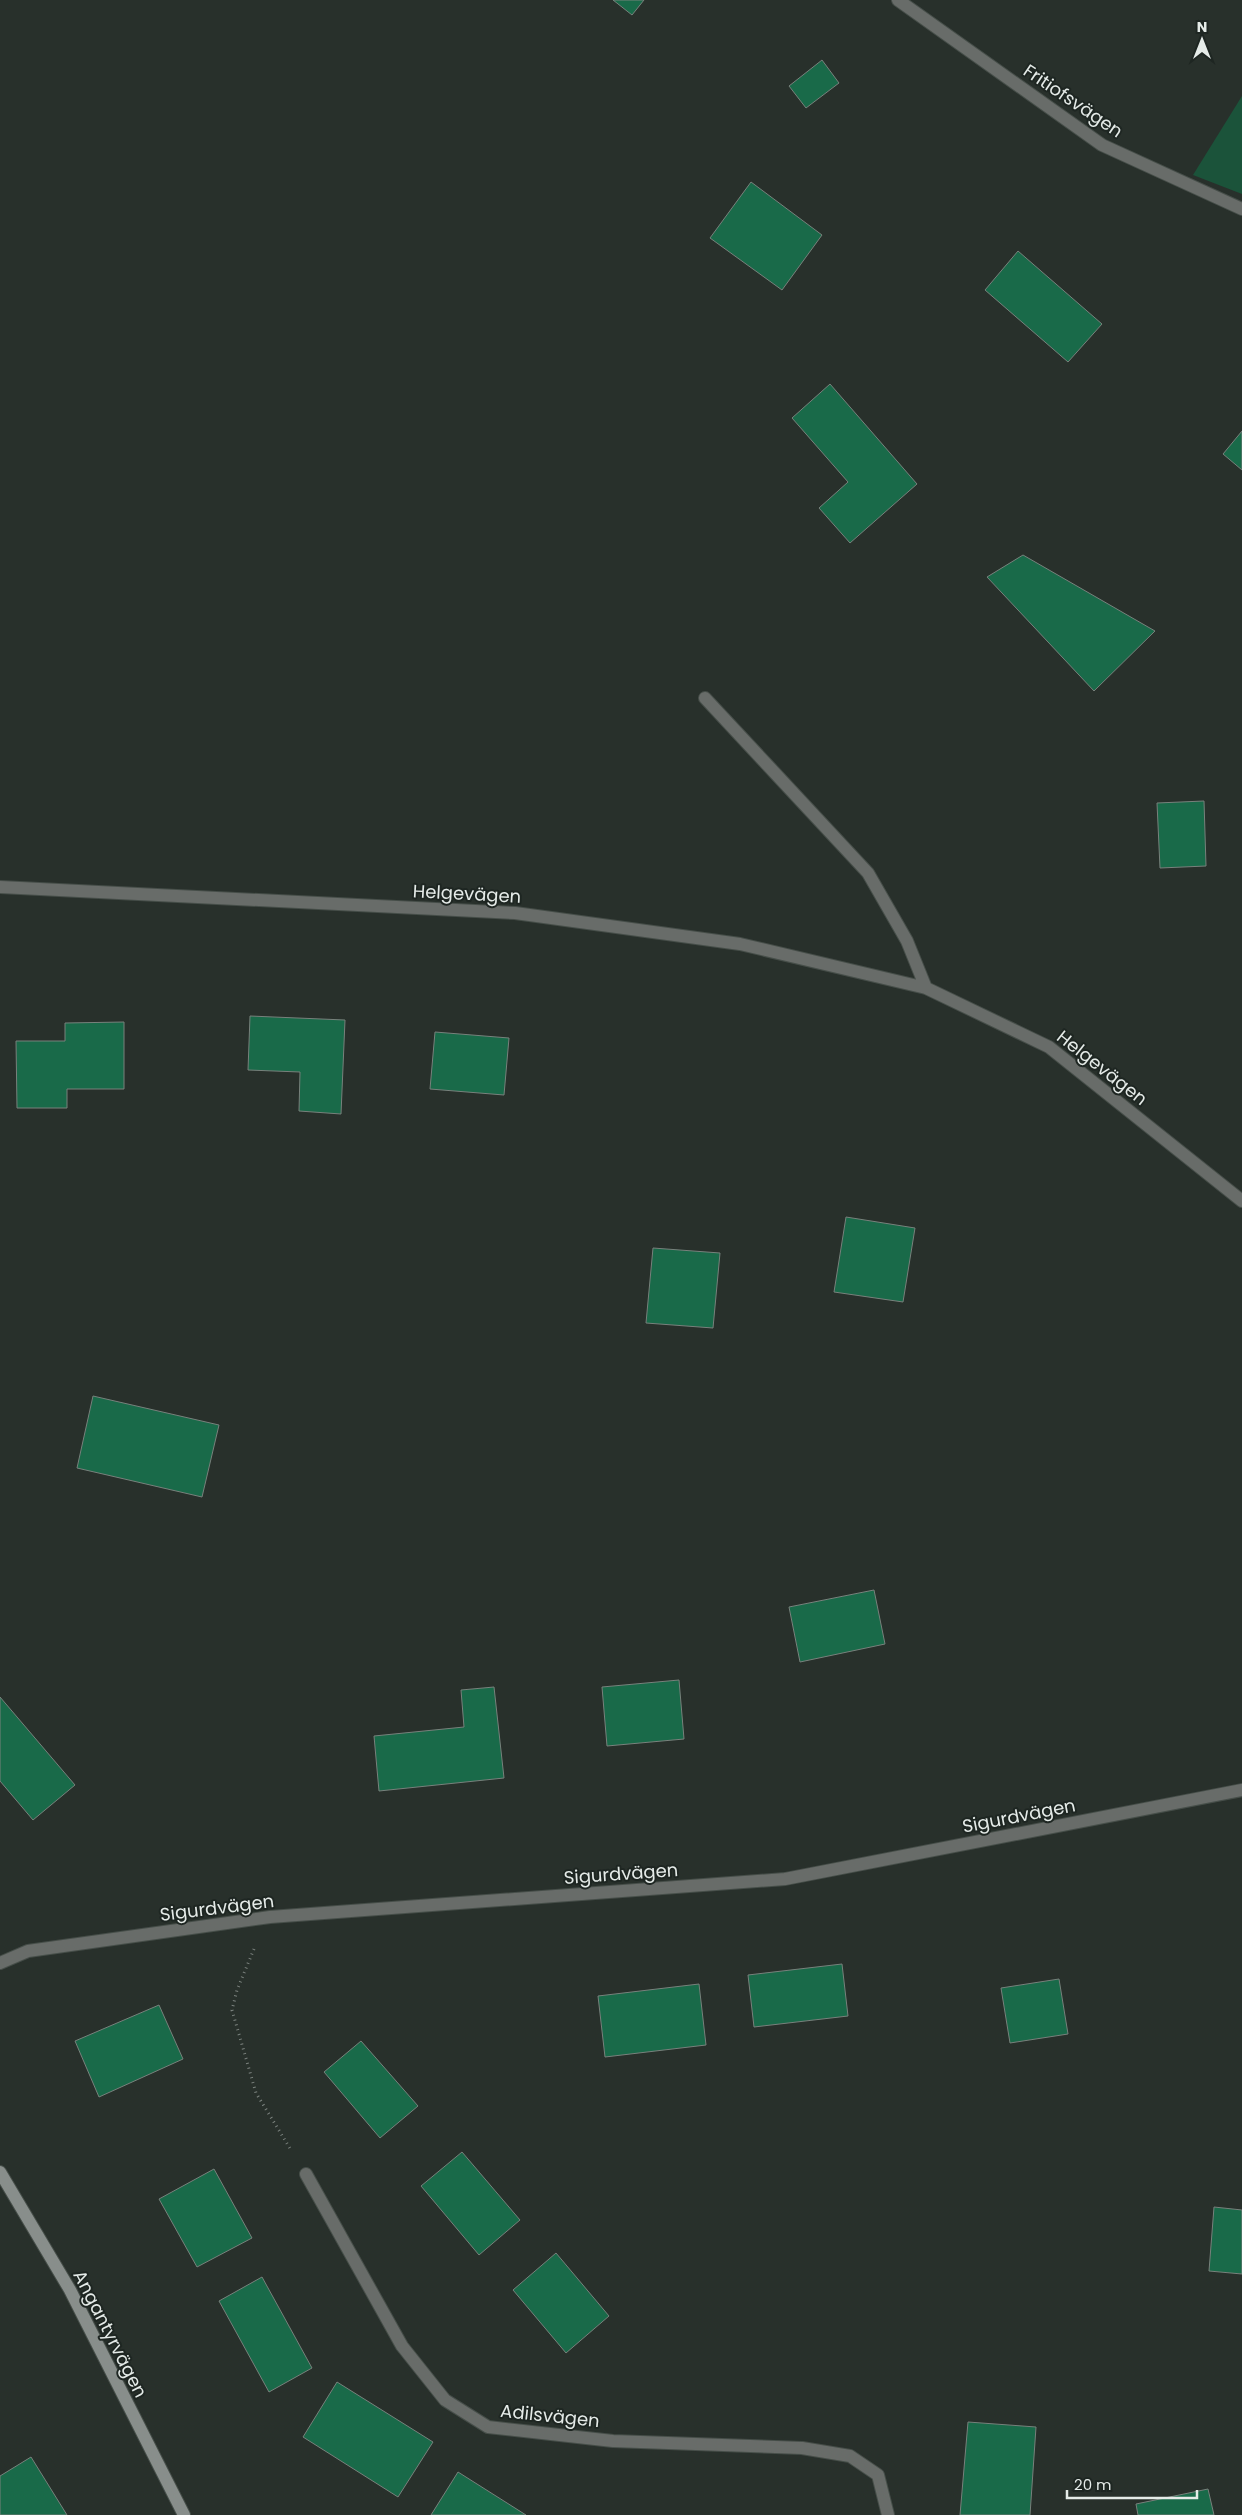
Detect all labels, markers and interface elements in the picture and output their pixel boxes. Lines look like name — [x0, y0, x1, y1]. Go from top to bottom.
north arrow — [1177, 15, 1227, 65]
text: N — [1197, 17, 1207, 37]
street label: Fritiofsvägen — [1019, 58, 1128, 143]
street label: Helgevägen — [412, 878, 522, 909]
street label: Helgevägen — [1052, 1024, 1153, 1111]
street label: Sigurdvägen — [960, 1792, 1078, 1839]
street label: Sigurdvägen — [563, 1857, 679, 1890]
street label: Sigurdvägen — [158, 1888, 275, 1927]
street label: Angantyrvägen — [68, 2266, 153, 2402]
street label: Adilsvägen — [499, 2398, 601, 2433]
scale bar — [1067, 2468, 1197, 2500]
text: 20 m — [1074, 2474, 1112, 2495]

